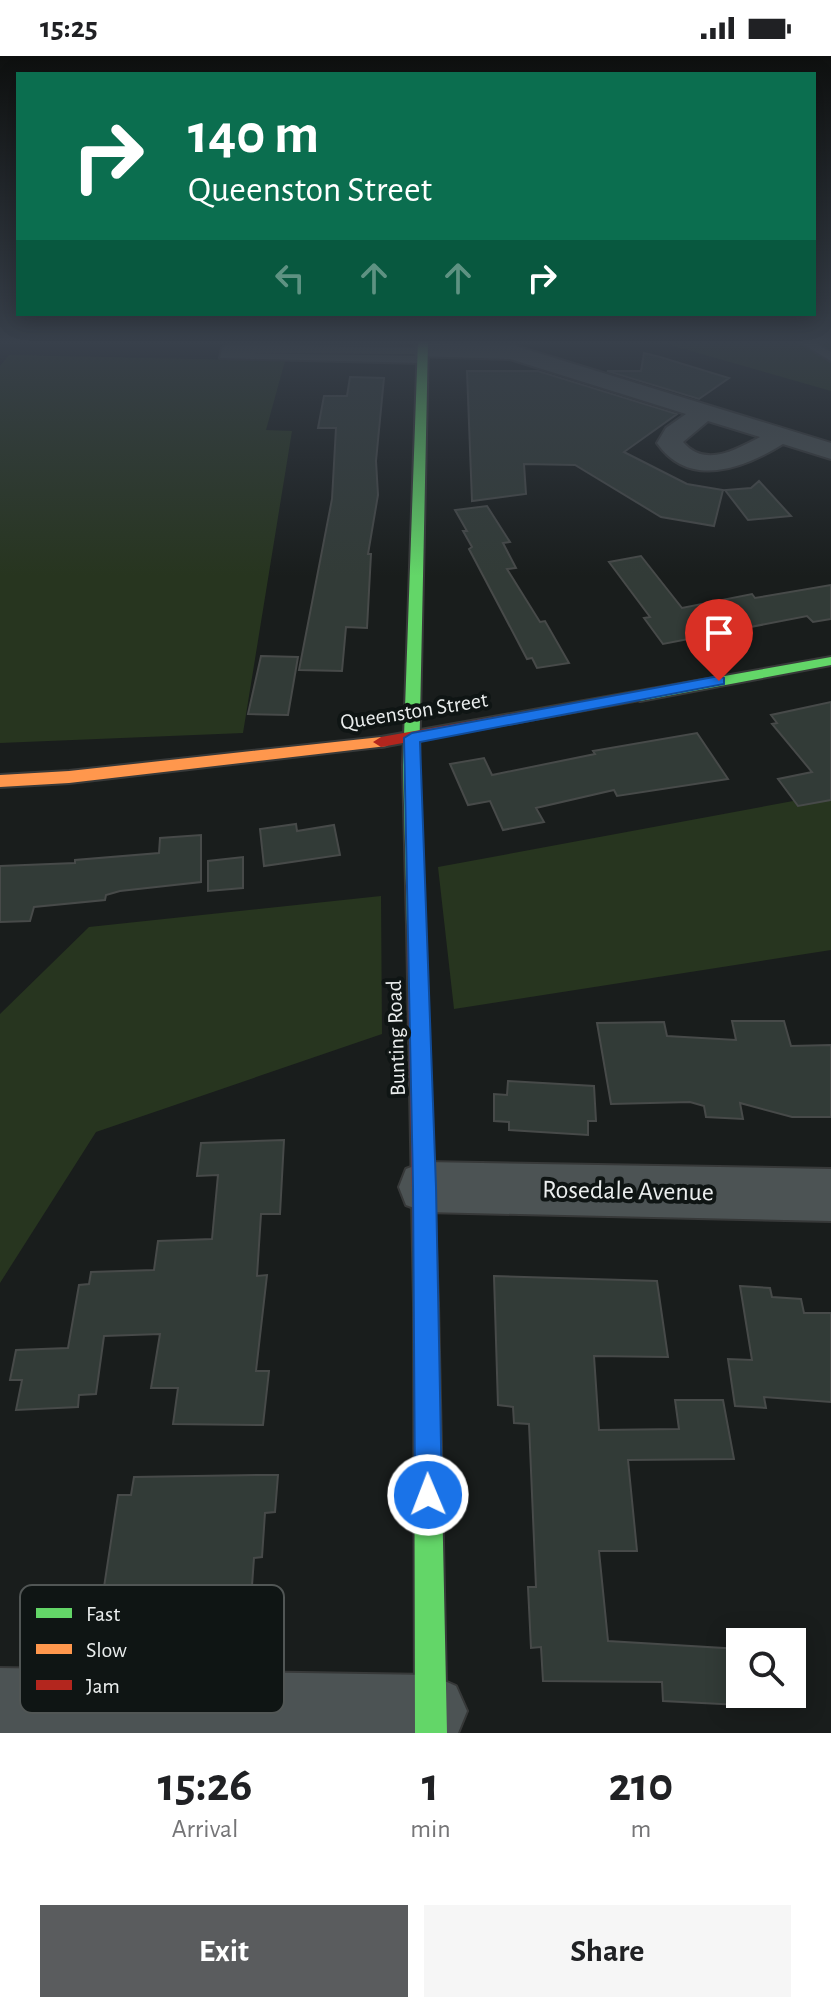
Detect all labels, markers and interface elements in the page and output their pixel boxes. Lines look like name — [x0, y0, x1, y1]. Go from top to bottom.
text: 15:25 — [40, 13, 98, 43]
icon: right — [56, 104, 160, 208]
text: 140 m — [188, 107, 319, 163]
text: Queenston Street — [188, 172, 432, 208]
icon: left — [268, 256, 312, 300]
icon: ahead — [352, 256, 396, 300]
icon: ahead — [436, 256, 480, 300]
icon: right — [520, 256, 564, 300]
pin — [685, 599, 753, 681]
icon: arrive — [697, 611, 741, 655]
street label: Queenston Street — [339, 688, 489, 734]
street label: Bunting Road — [383, 980, 409, 1096]
street label: Rosedale Avenue — [542, 1177, 714, 1205]
position arrow — [386, 1453, 470, 1537]
legend — [20, 1585, 284, 1713]
text: Fast — [86, 1603, 120, 1625]
map controls — [726, 1628, 806, 1708]
button: search — [726, 1628, 806, 1708]
text: Slow — [86, 1639, 127, 1661]
text: Jam — [86, 1675, 120, 1697]
text: 15:26 — [158, 1762, 253, 1810]
text: 1 — [422, 1762, 439, 1810]
text: 210 — [608, 1762, 673, 1810]
text: Arrival — [172, 1816, 239, 1842]
text: min — [410, 1816, 451, 1842]
text: m — [630, 1816, 651, 1842]
button: Exit — [40, 1905, 408, 1997]
button: Share — [424, 1905, 791, 1997]

